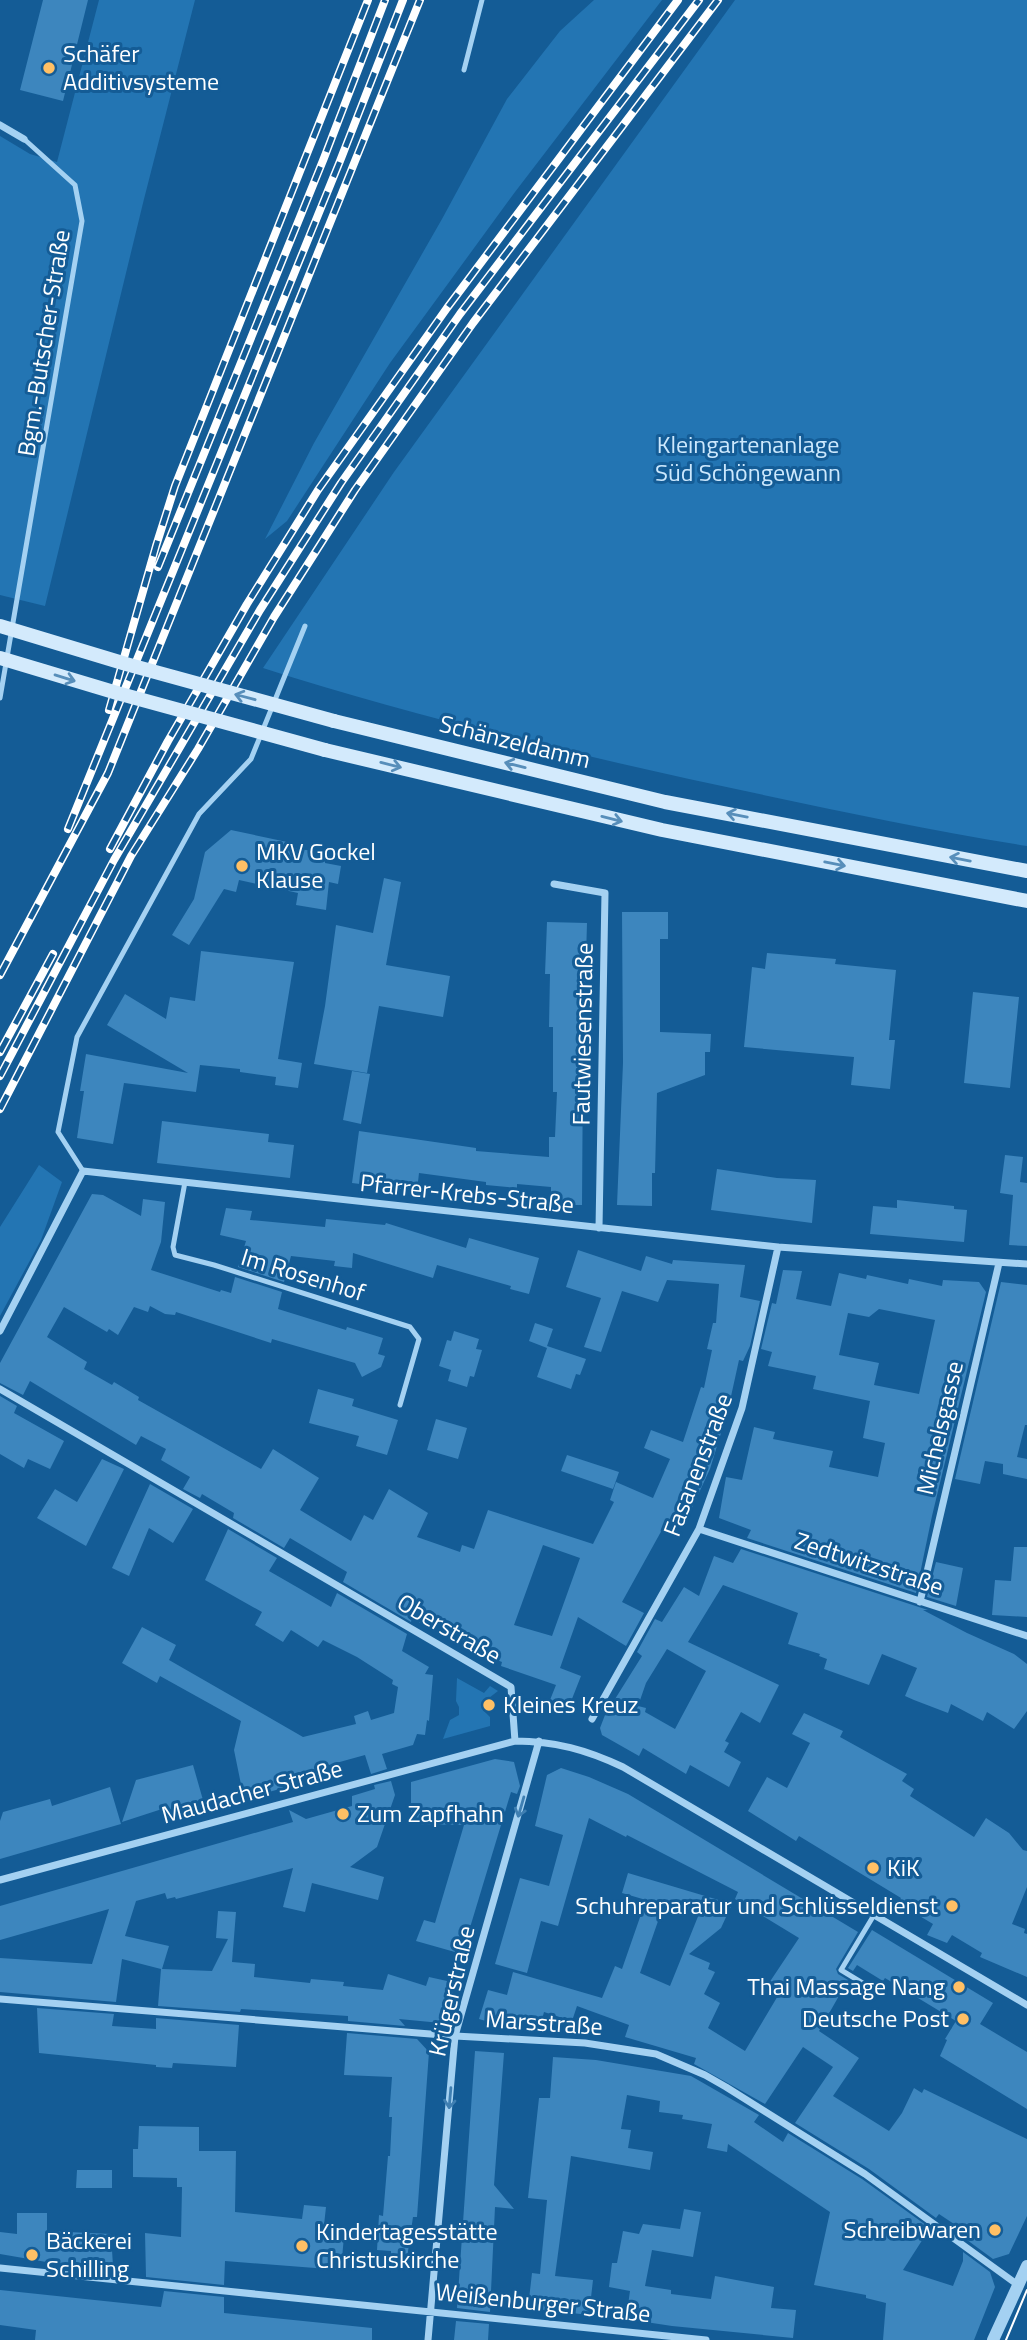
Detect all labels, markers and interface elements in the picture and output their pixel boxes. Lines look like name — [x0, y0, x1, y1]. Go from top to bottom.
place label: Schäfer Additivsysteme — [63, 35, 219, 99]
marker: Schäfer Additivsysteme — [41, 60, 57, 76]
street label: Bgm.-Butscher-Straße — [7, 227, 79, 459]
park label: Kleingartenanlage Süd Schöngewann — [655, 426, 841, 490]
one-way arrow — [54, 672, 76, 685]
one-way arrow — [234, 689, 256, 702]
street label: Schänzeldamm — [436, 705, 595, 777]
one-way arrow — [504, 758, 527, 771]
one-way arrow — [379, 759, 402, 773]
one-way arrow — [726, 808, 749, 822]
one-way arrow — [601, 813, 623, 826]
place label: MKV Gockel Klause — [256, 833, 376, 897]
one-way arrow — [949, 851, 972, 865]
marker: MKV Gockel Klause — [234, 858, 250, 874]
one-way arrow — [823, 858, 846, 872]
street label: Fautwiesenstraße — [562, 942, 602, 1126]
street label: Pfarrer-Krebs-Straße — [358, 1164, 576, 1222]
street label: Im Rosenhof — [237, 1238, 370, 1310]
street label: Michelsgasse — [906, 1357, 972, 1498]
street label: Fasanenstraße — [653, 1388, 741, 1541]
street label: Zedtwitzstraße — [790, 1522, 948, 1604]
street label: Oberstraße — [391, 1584, 508, 1672]
place label: Kleines Kreuz — [503, 1686, 638, 1722]
marker: Kleines Kreuz — [481, 1697, 497, 1713]
street label: Maudacher Straße — [157, 1750, 346, 1833]
place label: Zum Zapfhahn — [357, 1795, 504, 1831]
one-way arrow — [513, 1796, 526, 1818]
marker: Zum Zapfhahn — [335, 1806, 351, 1822]
place label: KiK — [887, 1849, 920, 1885]
marker: KiK — [865, 1860, 881, 1876]
place label: Schuhreparatur und Schlüsseldienst — [575, 1887, 939, 1923]
marker: Schuhreparatur und Schlüsseldienst — [944, 1898, 960, 1914]
street label: Krügerstraße — [419, 1922, 484, 2060]
place label: Thai Massage Nang — [747, 1968, 945, 2004]
marker: Thai Massage Nang — [951, 1979, 967, 1995]
street label: Marsstraße — [484, 2000, 604, 2044]
place label: Deutsche Post — [802, 2000, 950, 2036]
marker: Deutsche Post — [955, 2011, 971, 2027]
one-way arrow — [443, 2087, 456, 2109]
place label: Schreibwaren — [843, 2211, 981, 2247]
place label: Kindertagesstätte Christuskirche — [316, 2213, 498, 2277]
place label: Bäckerei Schilling — [46, 2222, 132, 2286]
marker: Schreibwaren — [987, 2222, 1003, 2238]
marker: Kindertagesstätte Christuskirche — [294, 2238, 310, 2254]
marker: Bäckerei Schilling — [24, 2247, 40, 2263]
street label: Weißenburger Straße — [434, 2273, 652, 2331]

